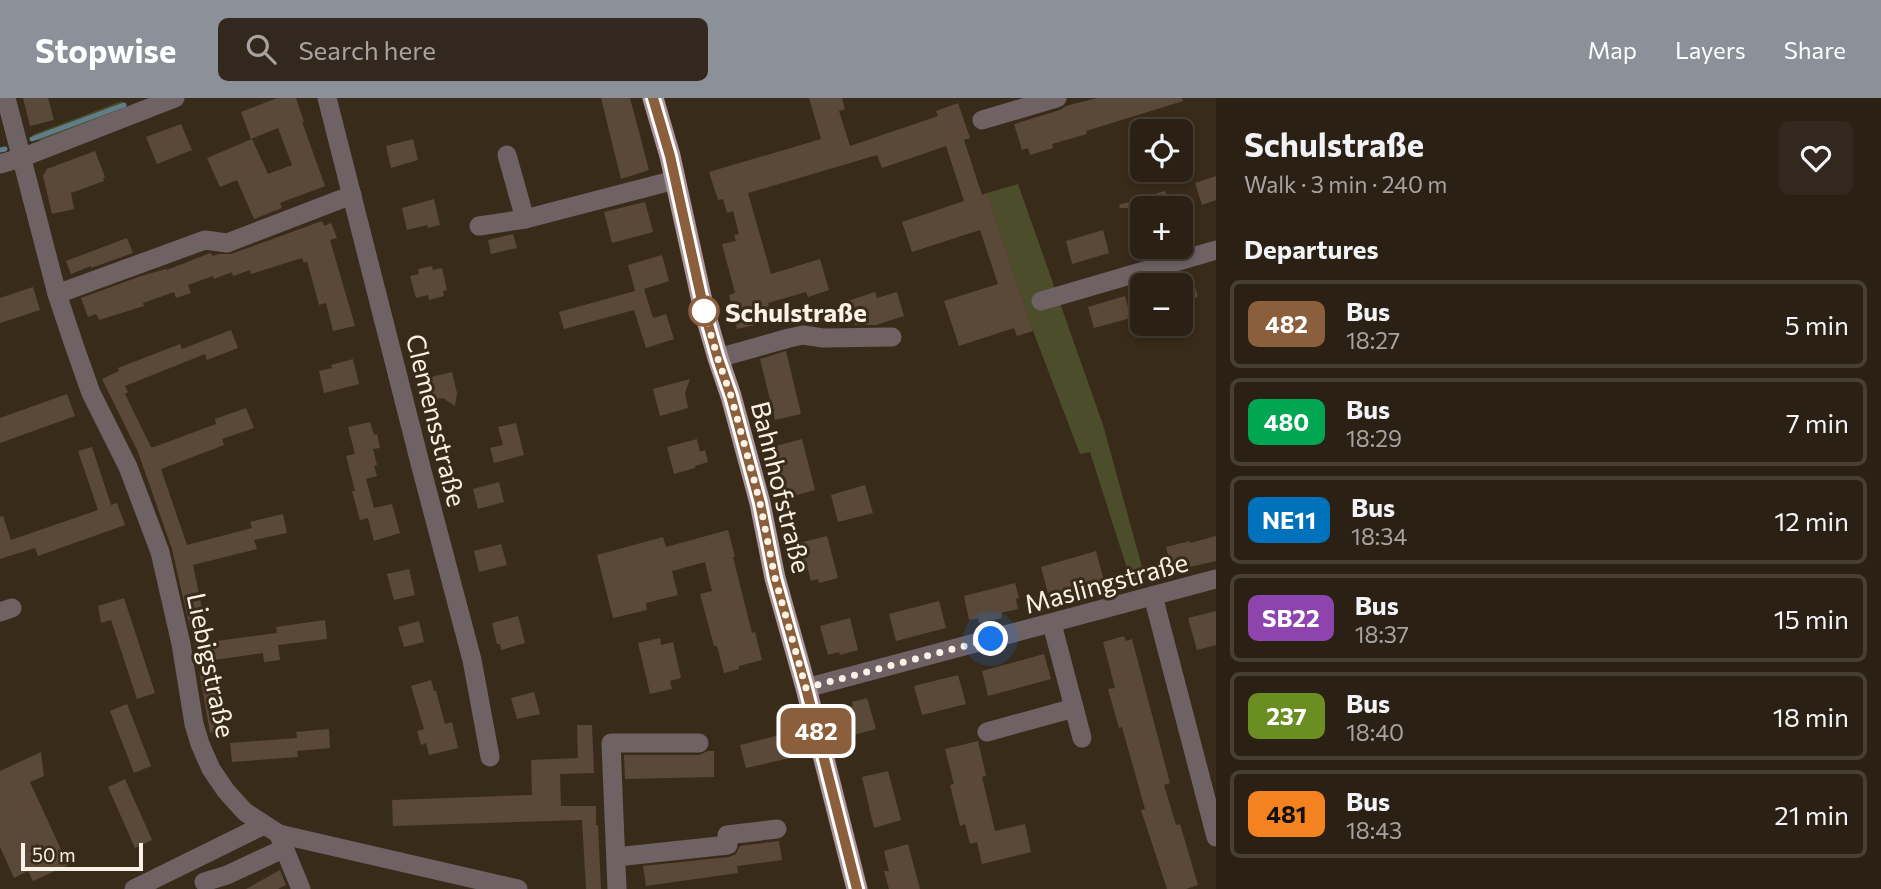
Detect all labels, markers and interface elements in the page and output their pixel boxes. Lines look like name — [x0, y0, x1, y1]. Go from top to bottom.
search box — [218, 18, 708, 81]
text: Stopwise — [35, 29, 176, 70]
icon: search — [242, 30, 280, 68]
text: Search here — [298, 34, 436, 65]
text: Map — [1588, 35, 1637, 64]
text: Layers — [1675, 35, 1746, 64]
text: Share — [1784, 35, 1846, 64]
map controls — [1130, 119, 1193, 336]
button: locate — [1130, 119, 1193, 182]
button: heart — [1779, 121, 1853, 195]
text: Schulstraße — [1244, 123, 1424, 164]
text: Walk · 3 min · 240 m — [1244, 170, 1447, 198]
button: + — [1130, 196, 1193, 259]
text: Departures — [1244, 233, 1379, 264]
button: − — [1130, 273, 1193, 336]
text: Bus — [1346, 295, 1390, 326]
marker: Schulstraße — [689, 296, 719, 326]
place label: Schulstraße — [725, 296, 867, 327]
text: 482 — [1265, 309, 1308, 338]
text: 5 min — [1785, 309, 1849, 340]
text: 18:27 — [1346, 326, 1400, 354]
street label: Clemensstraße — [401, 330, 473, 510]
text: Bus — [1346, 393, 1390, 424]
street label: Bahnhofstraße — [746, 398, 818, 576]
text: 480 — [1264, 407, 1309, 436]
text: 7 min — [1786, 407, 1849, 438]
text: 18:29 — [1346, 424, 1402, 452]
text: Bus — [1351, 491, 1395, 522]
text: NE11 — [1262, 505, 1316, 534]
text: 12 min — [1774, 505, 1849, 536]
text: 18:34 — [1351, 522, 1407, 550]
street label: Maslingstraße — [1021, 545, 1191, 619]
text: Bus — [1355, 589, 1399, 620]
street label: Liebigstraße — [182, 590, 242, 740]
text: SB22 — [1262, 603, 1320, 632]
text: 15 min — [1774, 603, 1849, 634]
text: 18:37 — [1355, 620, 1409, 648]
your location — [973, 621, 1008, 656]
text: Bus — [1346, 687, 1390, 718]
text: 237 — [1266, 701, 1307, 730]
text: 18 min — [1773, 701, 1849, 732]
line badge: 482 — [776, 708, 856, 754]
text: 482 — [794, 716, 838, 745]
text: 18:40 — [1346, 718, 1404, 746]
text: Bus — [1346, 785, 1390, 816]
text: 481 — [1266, 799, 1307, 828]
text: 21 min — [1774, 799, 1849, 830]
text: 18:43 — [1346, 816, 1402, 844]
scale bar — [21, 840, 144, 872]
text: 50 m — [32, 843, 76, 866]

